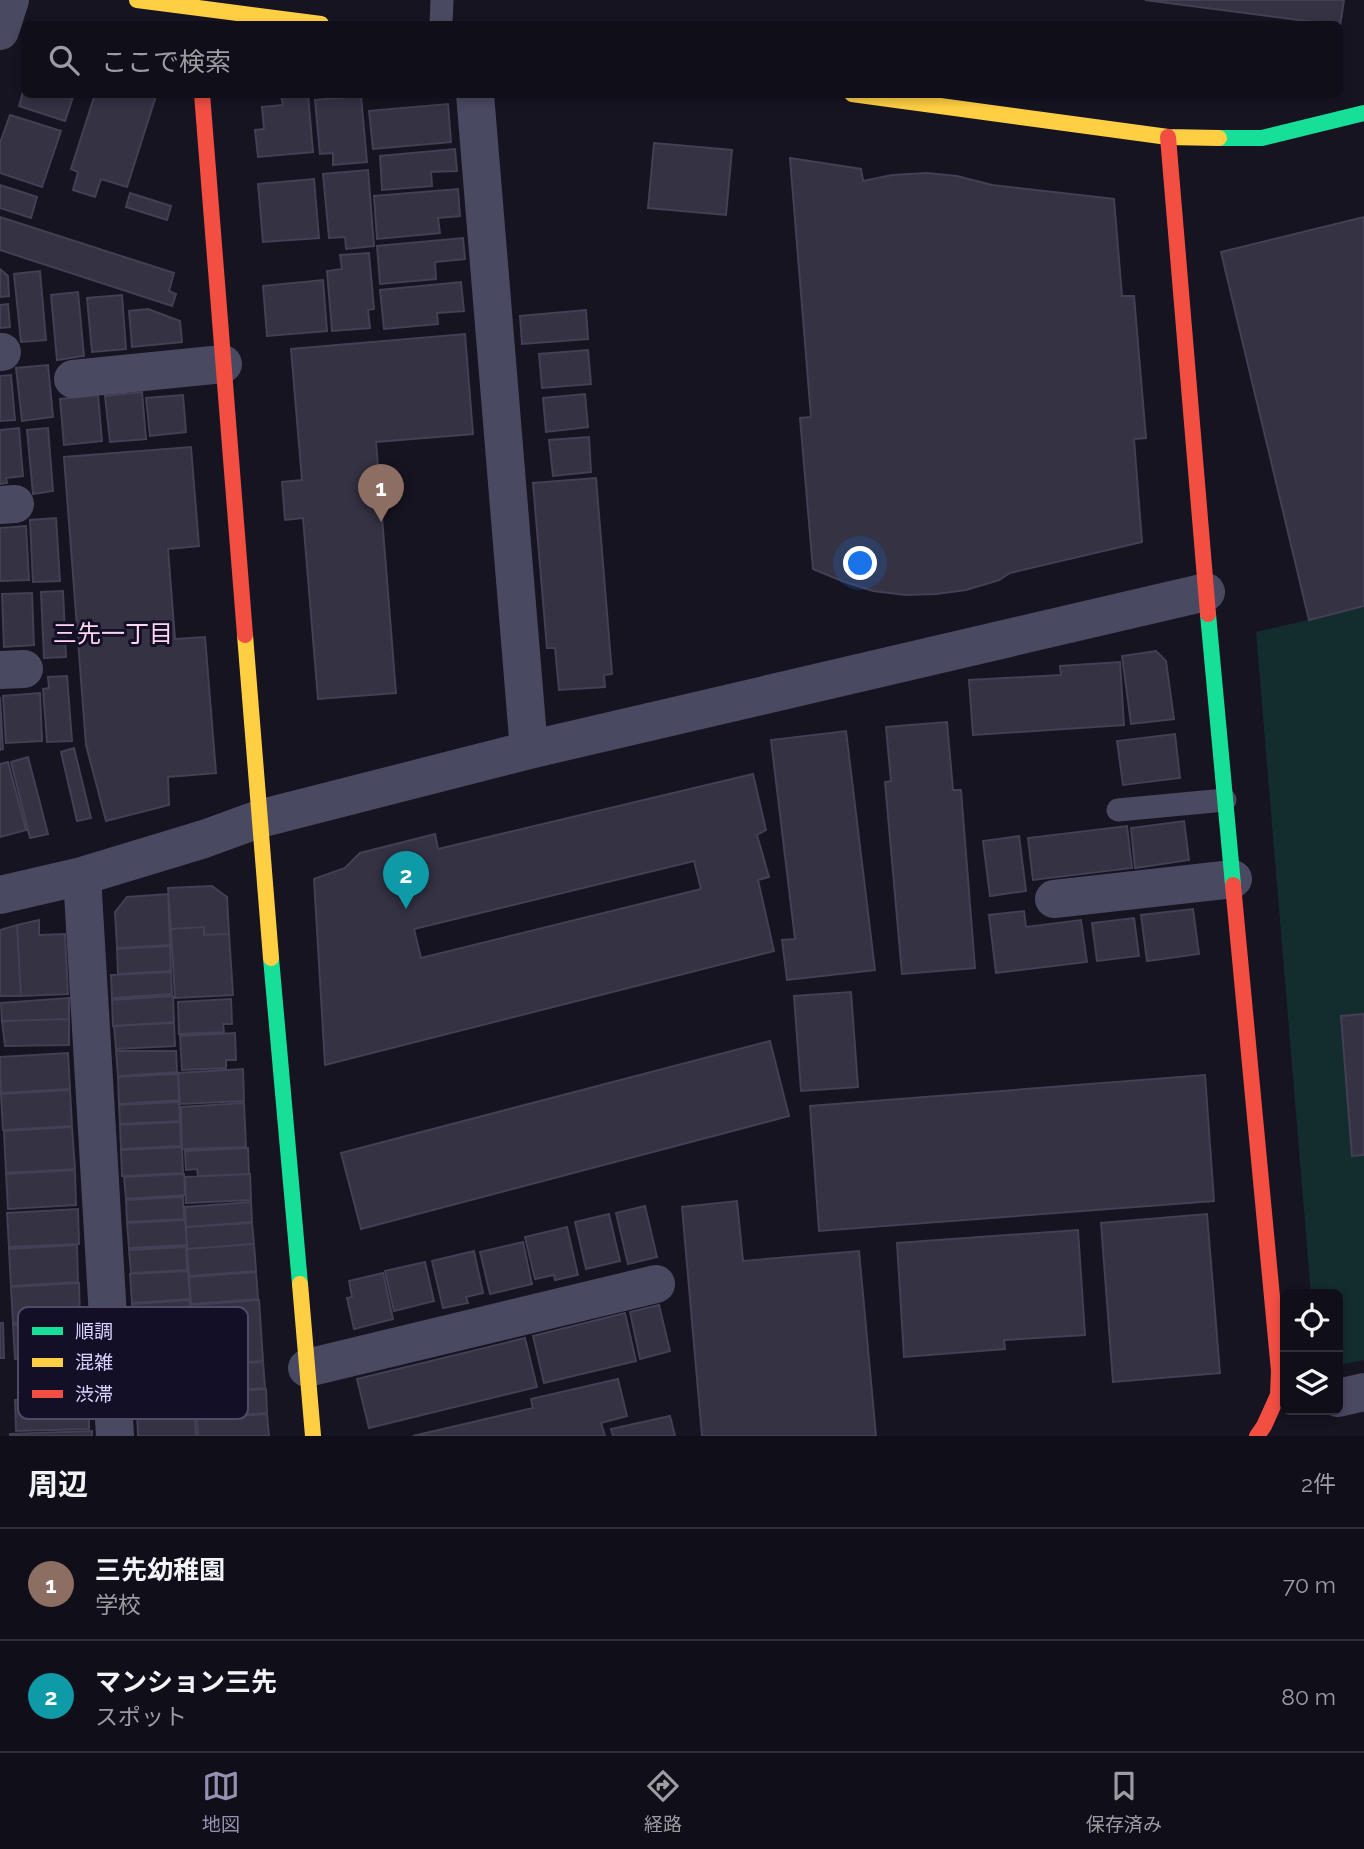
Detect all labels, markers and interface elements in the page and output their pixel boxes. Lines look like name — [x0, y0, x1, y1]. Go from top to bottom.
search box — [21, 21, 1343, 98]
icon: search — [45, 41, 83, 79]
text: ここで検索 — [101, 47, 231, 77]
pin: 1 — [358, 464, 404, 522]
your location — [843, 546, 877, 580]
district label: 三先一丁目 — [53, 619, 173, 648]
pin: 2 — [383, 851, 429, 909]
map controls — [1280, 1289, 1343, 1415]
button: locate — [1280, 1289, 1343, 1352]
legend — [18, 1307, 248, 1419]
text: 順調 — [75, 1320, 113, 1342]
text: 混雑 — [75, 1351, 113, 1373]
button: layers — [1280, 1352, 1343, 1415]
text: 渋滞 — [75, 1383, 113, 1405]
text: 周辺 — [28, 1467, 88, 1502]
text: 2件 — [1301, 1470, 1336, 1497]
text: 三先幼稚園 — [95, 1555, 225, 1585]
text: 1 — [45, 1571, 57, 1598]
text: 70 m — [1283, 1571, 1336, 1598]
text: 学校 — [95, 1591, 141, 1618]
text: マンション三先 — [95, 1667, 277, 1697]
text: 2 — [45, 1683, 57, 1710]
text: 80 m — [1281, 1683, 1336, 1710]
text: スポット — [95, 1703, 187, 1730]
tab: 地図 — [202, 1767, 240, 1836]
tab: 経路 — [644, 1767, 682, 1836]
tab: 保存済み — [1086, 1767, 1162, 1836]

